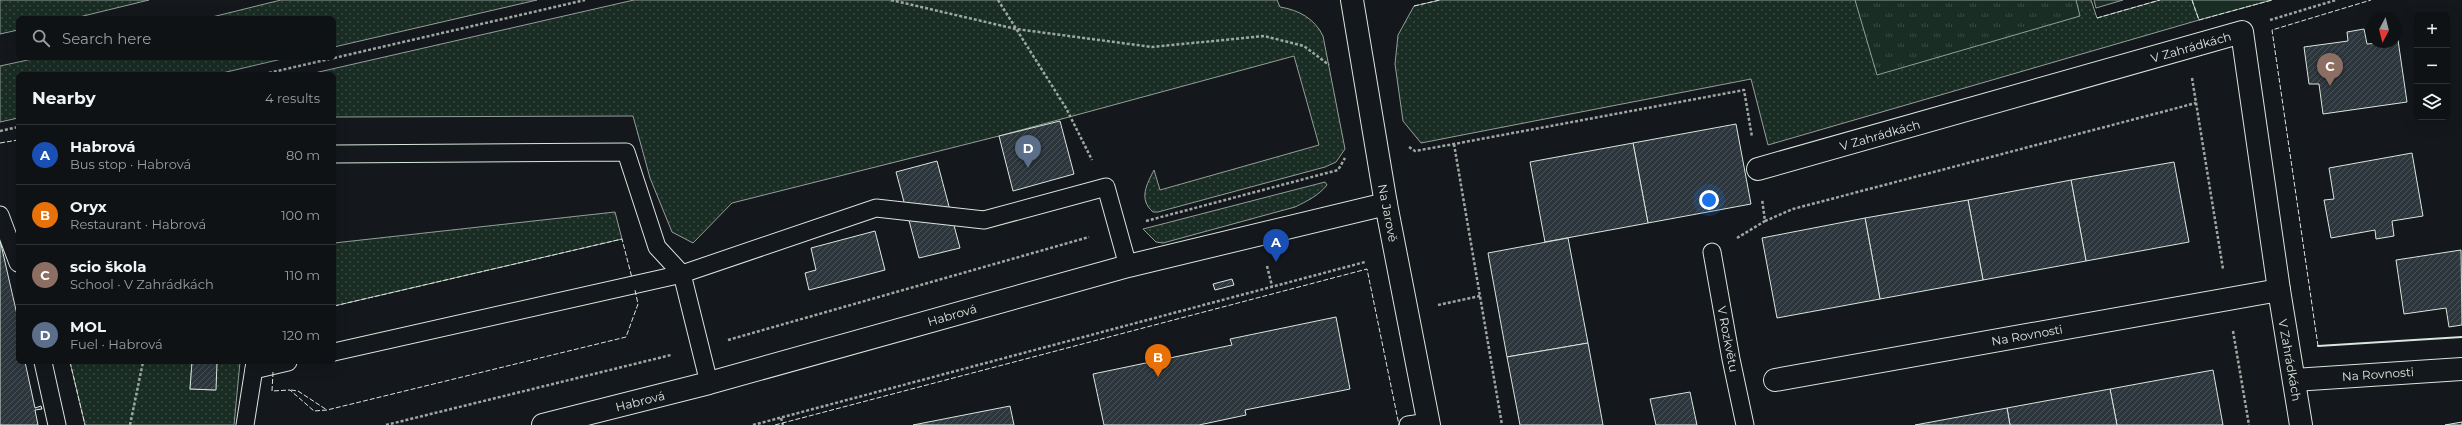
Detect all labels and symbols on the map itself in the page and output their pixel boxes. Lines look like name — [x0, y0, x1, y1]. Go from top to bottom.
north arrow — [2366, 12, 2402, 48]
street label: V Zahrádkách — [2149, 28, 2233, 66]
pin: C — [2317, 53, 2343, 86]
street label: V Zahrádkách — [1838, 116, 1922, 154]
pin: D — [1015, 135, 1041, 168]
street label: Na Jarově — [1375, 183, 1401, 243]
your location — [1699, 190, 1719, 210]
pin: A — [1263, 229, 1289, 262]
street label: Habrová — [926, 301, 978, 329]
street label: V Rozkvětu — [1714, 305, 1742, 373]
street label: V Zahrádkách — [2275, 318, 2305, 402]
street label: Na Rovnosti — [1990, 321, 2064, 349]
pin: B — [1145, 344, 1171, 377]
street label: Na Rovnosti — [2342, 364, 2414, 384]
street label: Habrová — [614, 388, 666, 414]

